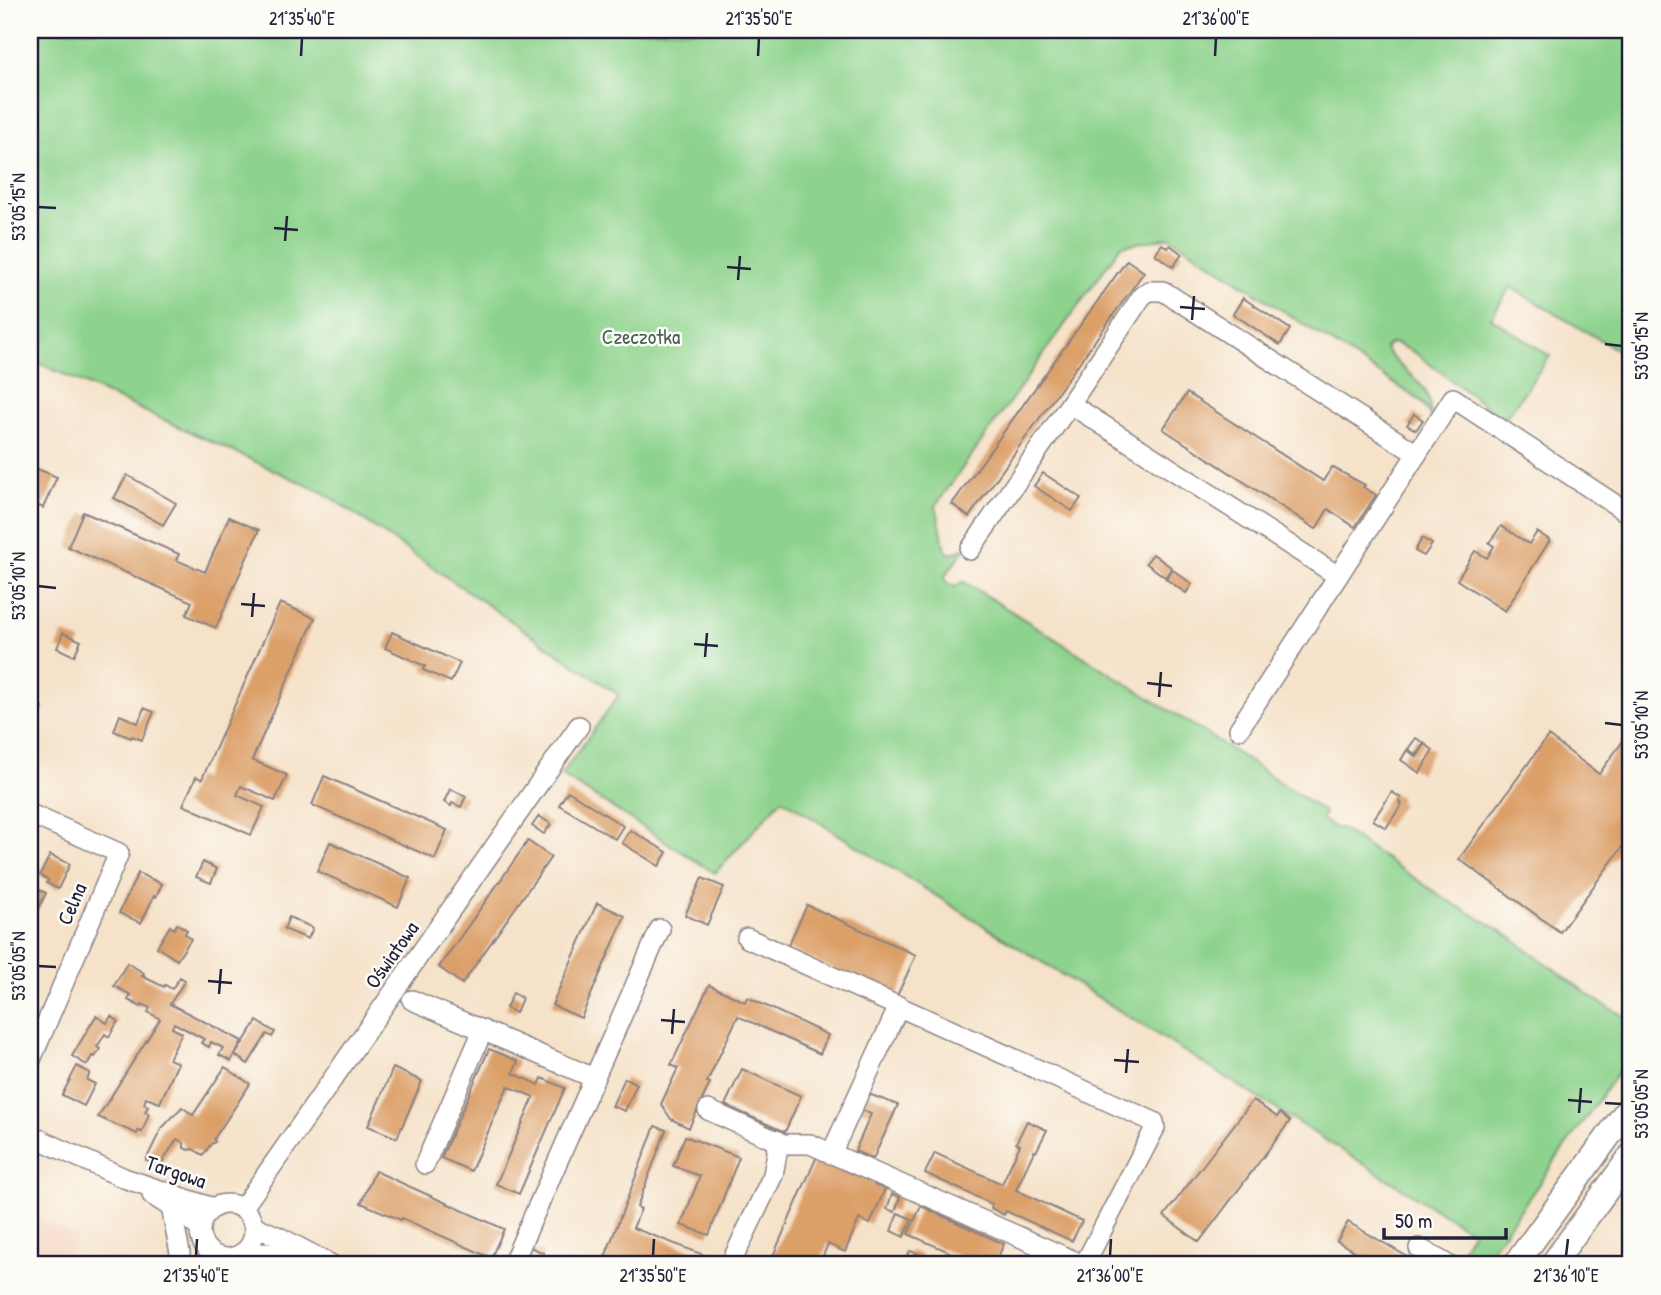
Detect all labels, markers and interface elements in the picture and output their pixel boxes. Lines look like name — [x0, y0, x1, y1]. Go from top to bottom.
text: 21°35'40"E — [269, 6, 335, 31]
text: 21°35'50"E — [726, 6, 792, 31]
text: 21°36'00"E — [1183, 6, 1249, 31]
text: 53°05'15"N — [6, 173, 31, 241]
text: 53°05'15"N — [1629, 312, 1654, 380]
park label: Czeczotka — [602, 322, 680, 351]
text: 53°05'10"N — [6, 552, 31, 620]
text: 53°05'10"N — [1629, 691, 1654, 759]
street label: Celna — [50, 878, 93, 929]
street label: Oświatowa — [358, 915, 425, 994]
text: 53°05'05"N — [6, 931, 31, 1001]
text: 53°05'05"N — [1629, 1069, 1654, 1139]
street label: Targowa — [142, 1148, 210, 1195]
scale bar — [1384, 1197, 1507, 1241]
text: 50 m — [1395, 1206, 1432, 1235]
text: 21°35'40"E — [163, 1263, 229, 1288]
text: 21°35'50"E — [620, 1263, 686, 1288]
text: 21°36'00"E — [1077, 1263, 1143, 1288]
text: 21°36'10"E — [1533, 1263, 1599, 1288]

